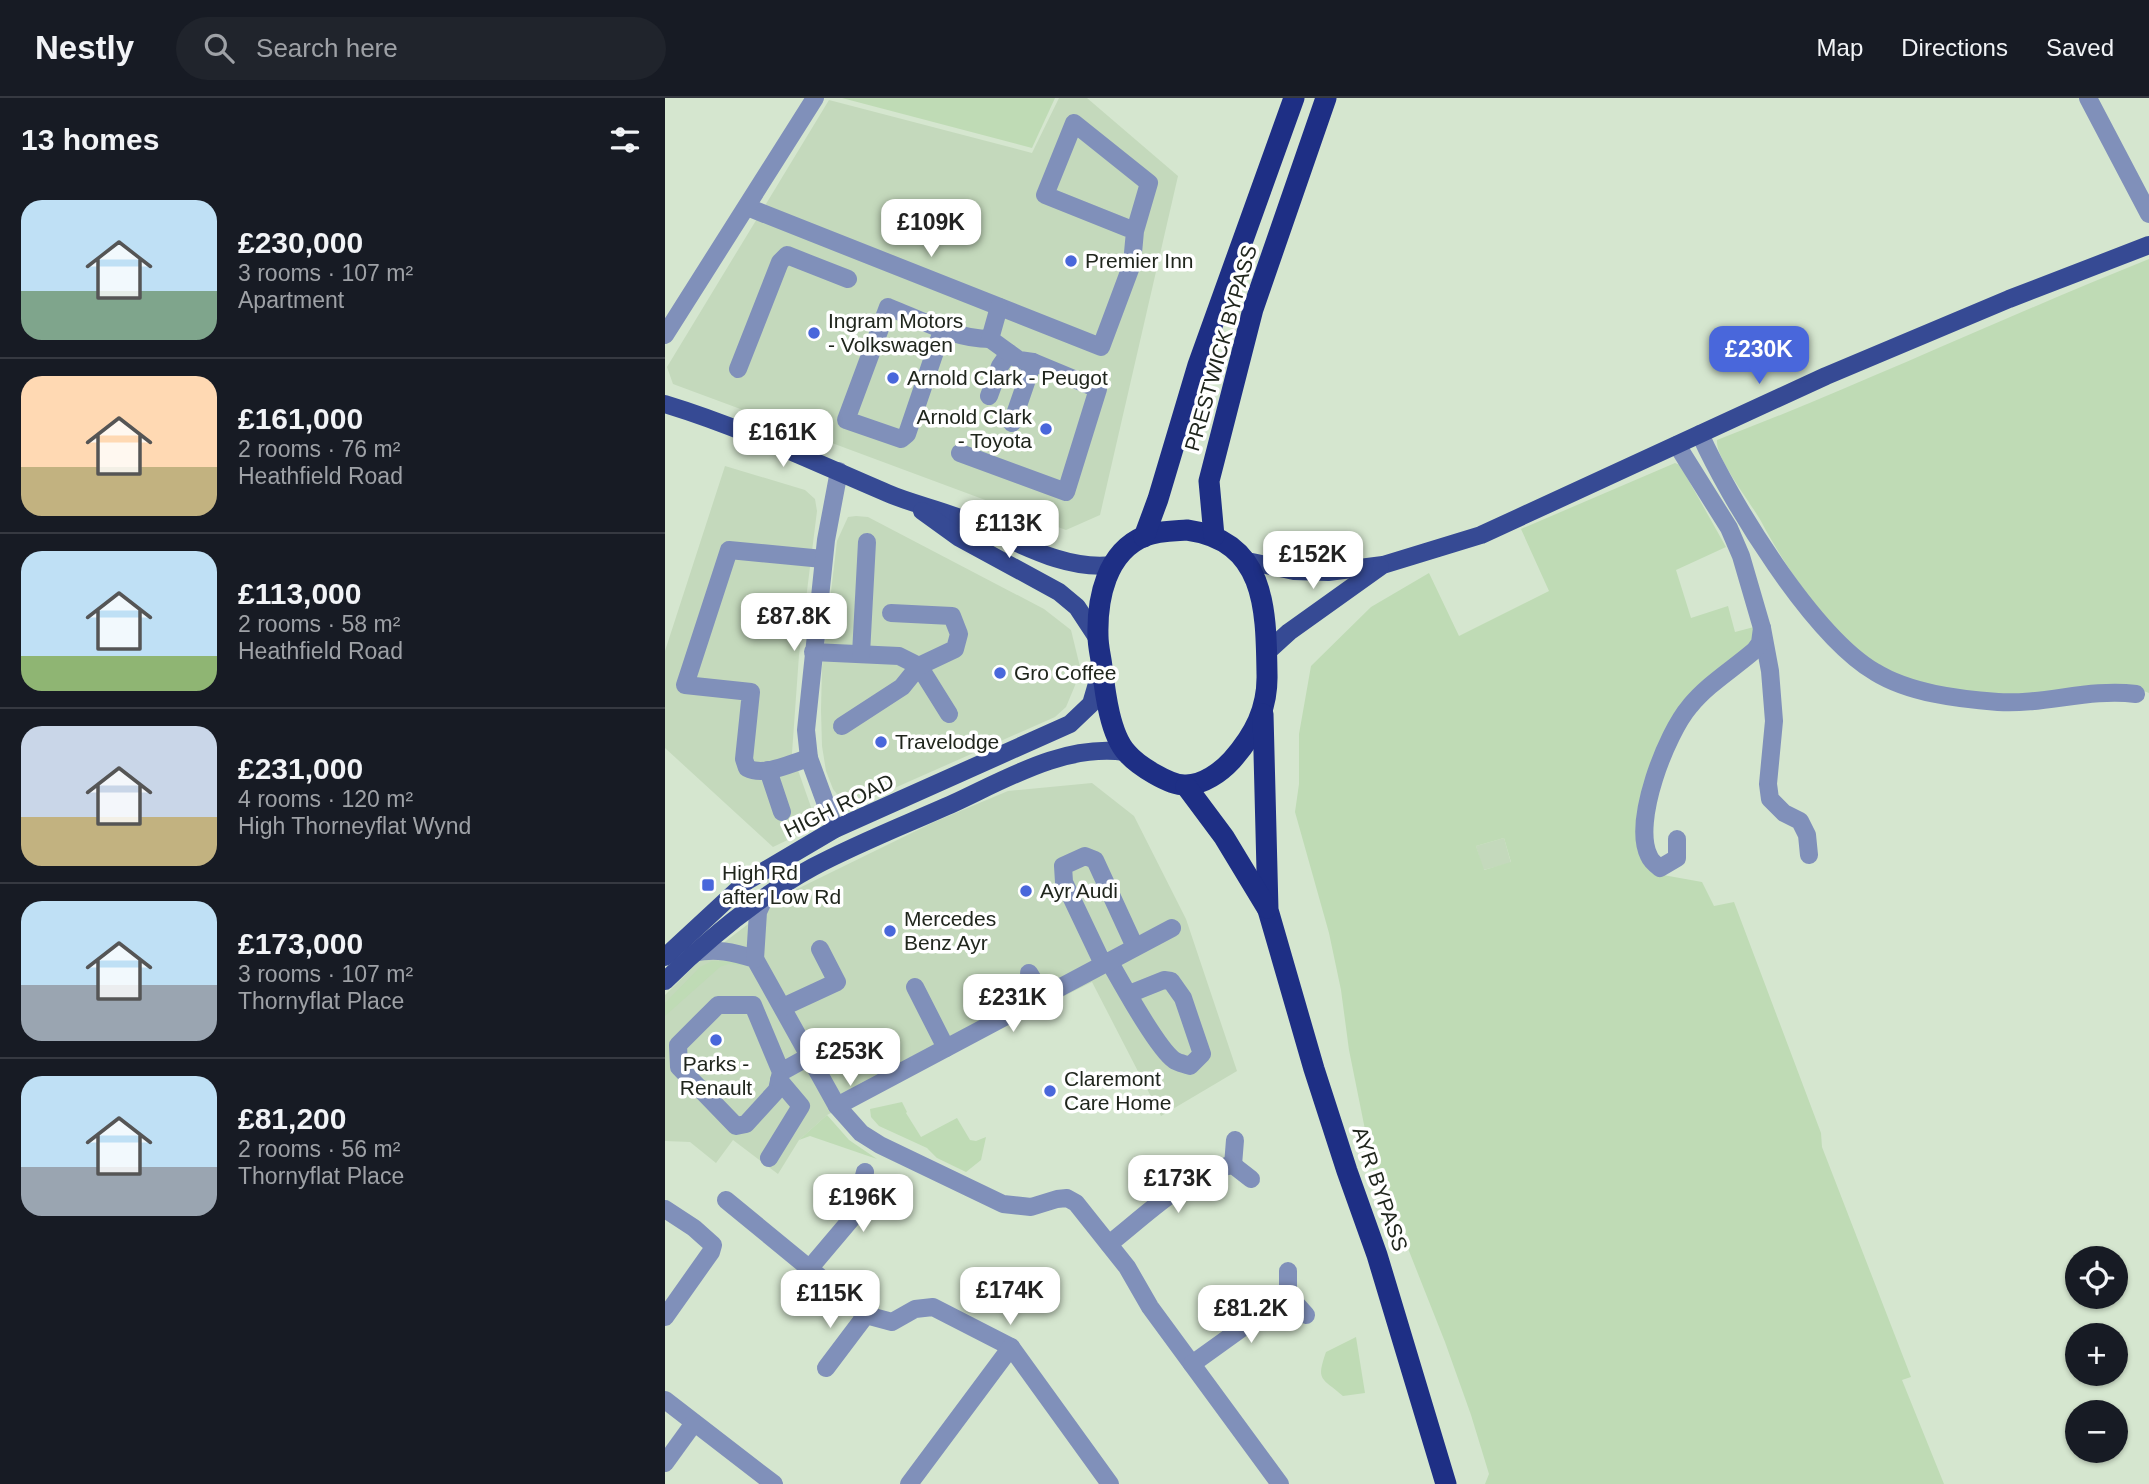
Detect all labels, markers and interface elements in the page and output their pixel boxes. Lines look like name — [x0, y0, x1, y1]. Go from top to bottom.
search box — [176, 17, 666, 80]
text: Nestly — [35, 29, 134, 66]
icon: search — [200, 29, 238, 67]
text: Search here — [256, 33, 398, 63]
text: Map — [1817, 34, 1863, 61]
text: Directions — [1901, 34, 2008, 61]
text: Saved — [2046, 34, 2114, 61]
icon: filters — [606, 121, 644, 159]
text: 13 homes — [21, 123, 159, 156]
pin: £109K — [882, 200, 980, 259]
text: £109K — [897, 209, 965, 235]
text: £230,000 — [238, 226, 363, 259]
icon: home — [77, 228, 161, 312]
street label: PRESTWICK BYPASS — [1180, 242, 1261, 453]
place label: Premier Inn — [1085, 249, 1194, 272]
marker: Premier Inn — [1063, 253, 1079, 269]
text: 3 rooms · 107 m² — [238, 260, 413, 286]
text: Apartment — [238, 287, 344, 313]
place label: Ingram Motors - Volkswagen — [828, 309, 963, 356]
marker: Ingram Motors - Volkswagen — [806, 325, 822, 341]
pin: £230K — [1710, 327, 1808, 386]
text: £230K — [1725, 336, 1793, 362]
place label: Arnold Clark - Peugot — [907, 366, 1108, 389]
marker: Arnold Clark - Peugot — [885, 370, 901, 386]
text: £161,000 — [238, 402, 363, 435]
icon: home — [77, 404, 161, 488]
place label: Arnold Clark - Toyota — [916, 405, 1032, 452]
pin: £161K — [734, 410, 832, 469]
text: £161K — [749, 419, 817, 445]
marker: Arnold Clark - Toyota — [1038, 421, 1054, 437]
text: 2 rooms · 76 m² — [238, 436, 400, 462]
text: Heathfield Road — [238, 463, 403, 489]
pin: £113K — [960, 500, 1058, 560]
text: £113K — [976, 510, 1042, 536]
pin: £152K — [1264, 532, 1362, 591]
text: £152K — [1279, 541, 1347, 567]
text: £113,000 — [238, 577, 361, 610]
icon: home — [77, 579, 161, 663]
pin: £87.8K — [737, 594, 851, 653]
text: £87.8K — [757, 603, 831, 629]
text: 2 rooms · 58 m² — [238, 611, 400, 637]
text: Heathfield Road — [238, 638, 403, 664]
place label: Gro Coffee — [1014, 661, 1116, 684]
marker: Gro Coffee — [992, 665, 1008, 681]
place label: Travelodge — [895, 730, 999, 753]
marker: Travelodge — [873, 734, 889, 750]
text: £231,000 — [238, 752, 363, 785]
icon: home — [77, 754, 161, 838]
street label: HIGH ROAD — [780, 769, 897, 842]
text: 4 rooms · 120 m² — [238, 786, 413, 812]
text: High Thorneyflat Wynd — [238, 813, 471, 839]
place label: High Rd after Low Rd — [722, 861, 841, 908]
marker: High Rd after Low Rd — [700, 877, 716, 893]
place label: Ayr Audi — [1040, 879, 1118, 902]
marker: Ayr Audi — [1018, 883, 1034, 899]
place label: Mercedes Benz Ayr — [904, 907, 996, 954]
marker: Mercedes Benz Ayr — [882, 923, 898, 939]
text: £173,000 — [238, 927, 363, 960]
icon: home — [77, 929, 161, 1013]
text: 3 rooms · 107 m² — [238, 961, 413, 987]
pin: £231K — [964, 974, 1062, 1034]
text: £231K — [979, 984, 1047, 1010]
text: Thornyflat Place — [238, 988, 404, 1014]
pin: £253K — [801, 1028, 899, 1088]
marker: Parks - Renault — [708, 1032, 724, 1048]
text: £253K — [816, 1038, 884, 1064]
place label: Parks - Renault — [680, 1052, 752, 1099]
place label: Claremont Care Home — [1064, 1067, 1171, 1114]
marker: Claremont Care Home — [1042, 1083, 1058, 1099]
text: £81,200 — [238, 1102, 346, 1135]
icon: home — [77, 1104, 161, 1188]
street label: AYR BYPASS — [1348, 1124, 1412, 1254]
text: 2 rooms · 56 m² — [238, 1136, 400, 1162]
pin: £173K — [1129, 1156, 1227, 1215]
text: Thornyflat Place — [238, 1163, 404, 1189]
text: £173K — [1144, 1165, 1212, 1191]
pin: £196K — [814, 1174, 912, 1234]
text: £196K — [829, 1184, 897, 1210]
map controls — [2065, 1246, 2128, 1463]
button: locate — [2065, 1246, 2128, 1309]
pin: £174K — [961, 1268, 1059, 1327]
pin: £115K — [781, 1270, 879, 1330]
text: £174K — [976, 1277, 1044, 1303]
text: £115K — [797, 1280, 863, 1306]
pin: £81.2K — [1194, 1286, 1308, 1345]
text: £81.2K — [1214, 1295, 1288, 1321]
button: + — [2065, 1323, 2128, 1386]
button: − — [2065, 1400, 2128, 1463]

